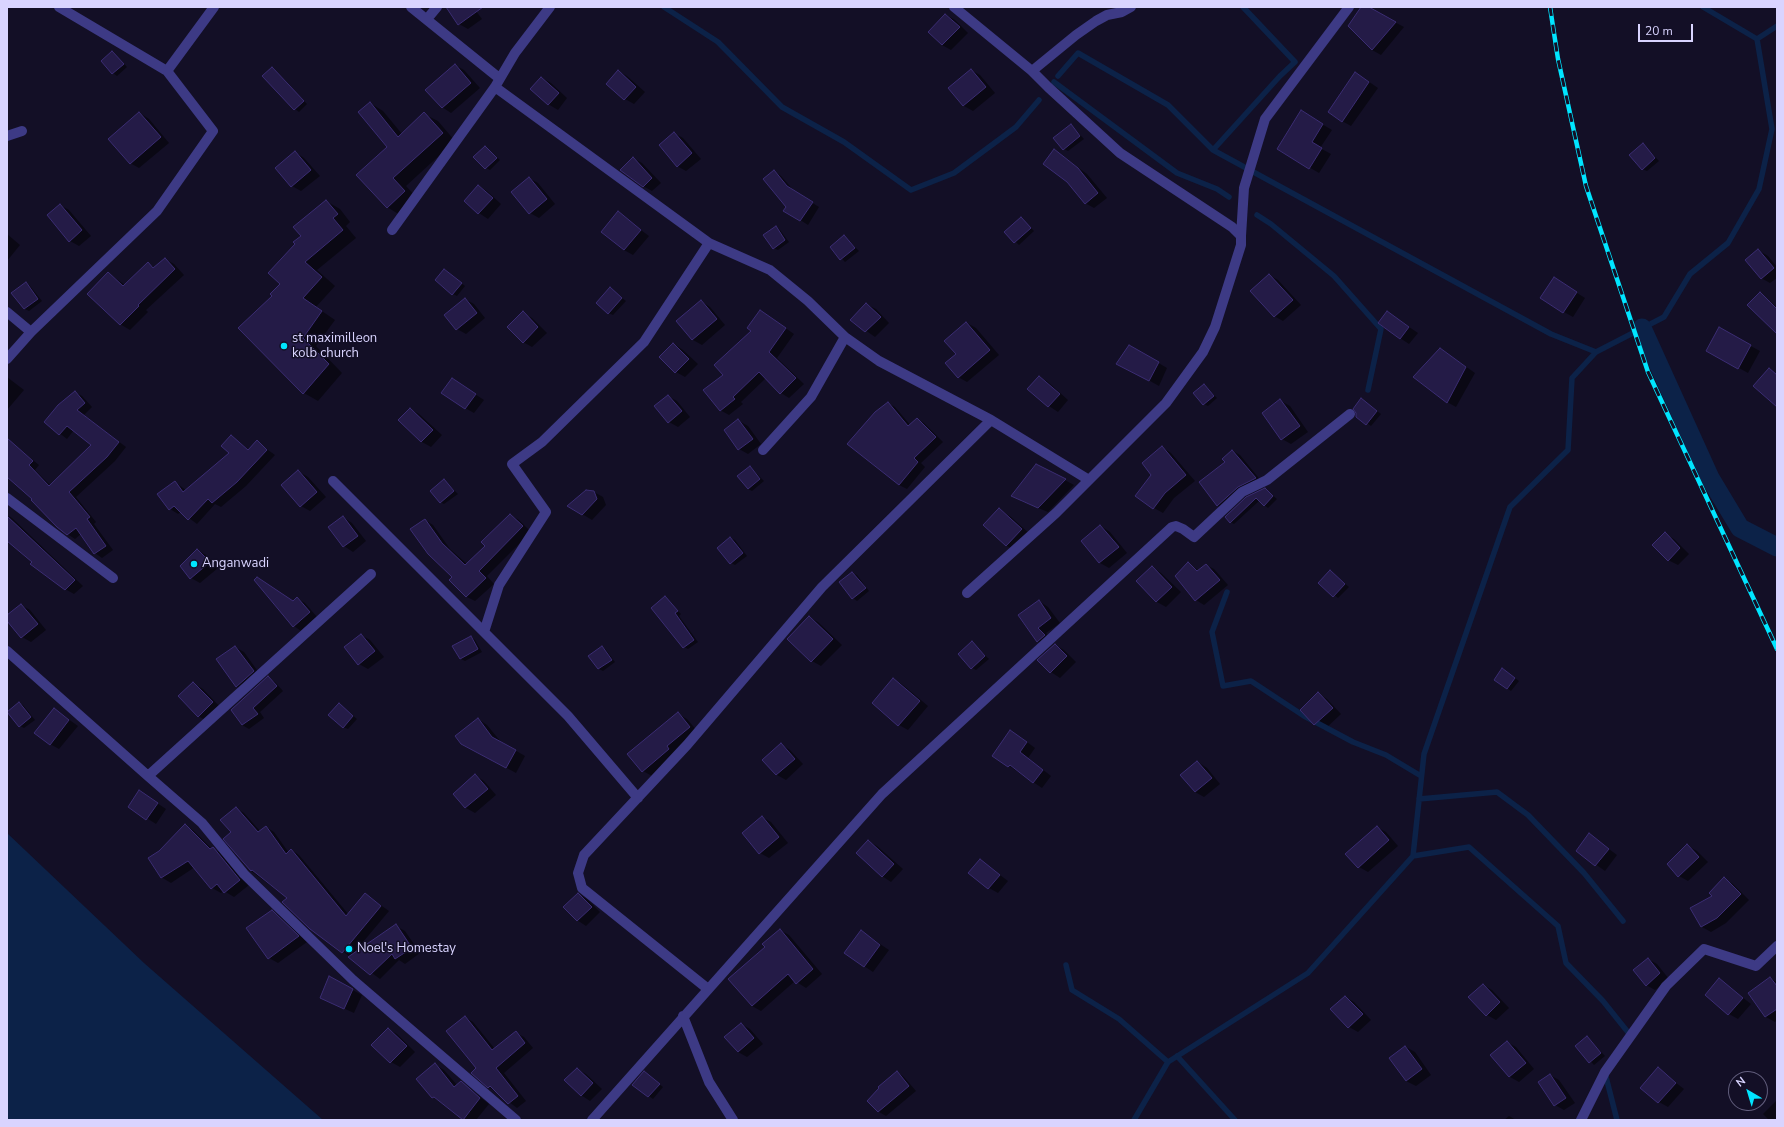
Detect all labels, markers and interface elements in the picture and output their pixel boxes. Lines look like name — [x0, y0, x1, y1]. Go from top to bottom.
scale bar — [1640, 16, 1695, 42]
text: 20 m — [1645, 23, 1673, 39]
place label: st maximilleon kolb church — [292, 331, 377, 362]
marker: st maximilleon kolb church — [279, 341, 289, 351]
place label: Anganwadi — [202, 556, 269, 572]
marker: Anganwadi — [189, 559, 199, 569]
place label: Noel's Homestay — [357, 941, 456, 957]
marker: Noel's Homestay — [344, 944, 354, 954]
north arrow — [1728, 1071, 1768, 1111]
text: N — [1733, 1073, 1749, 1090]

